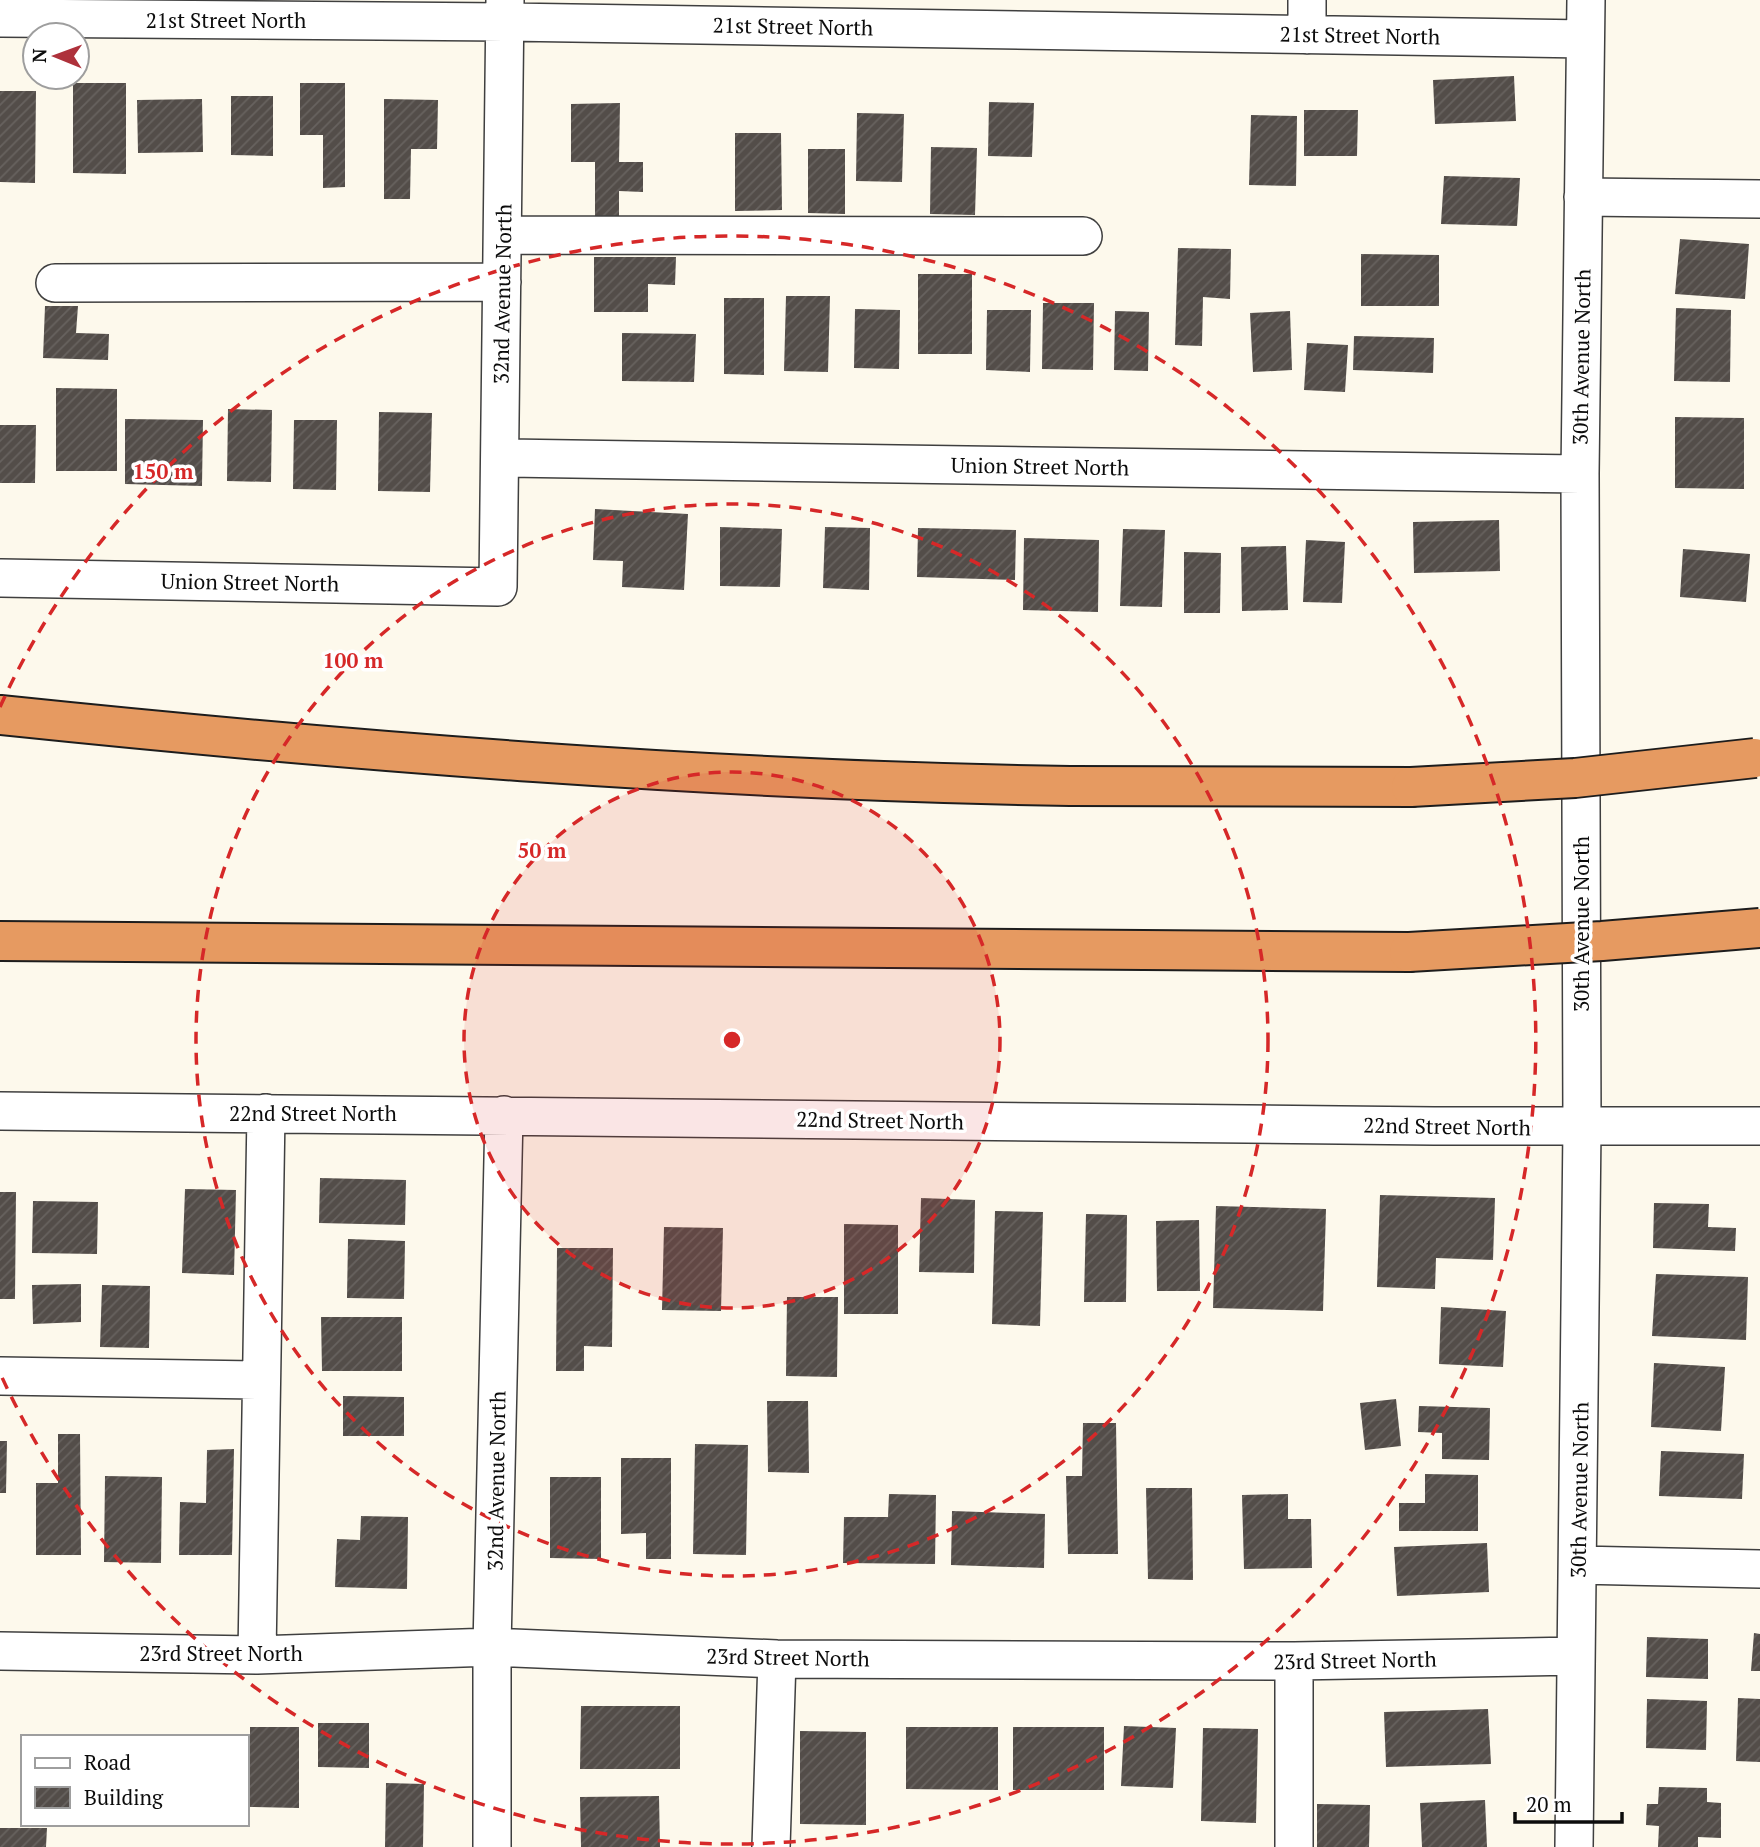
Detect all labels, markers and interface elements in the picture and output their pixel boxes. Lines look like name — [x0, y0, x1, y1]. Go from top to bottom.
street label: 21st Street North — [146, 6, 306, 34]
street label: 21st Street North — [712, 11, 874, 41]
street label: 21st Street North — [1279, 20, 1441, 50]
north arrow — [21, 21, 91, 91]
text: N — [26, 48, 51, 63]
street label: 32nd Avenue North — [486, 204, 518, 384]
street label: 30th Avenue North — [1565, 269, 1597, 445]
street label: Union Street North — [951, 450, 1129, 482]
text: 150 m — [133, 457, 194, 485]
street label: Union Street North — [161, 566, 339, 598]
text: 100 m — [323, 646, 384, 674]
text: 50 m — [518, 836, 567, 864]
street label: 30th Avenue North — [1567, 836, 1595, 1012]
centre of rings — [720, 1028, 744, 1052]
street label: 22nd Street North — [229, 1099, 397, 1127]
street label: 22nd Street North — [796, 1105, 964, 1135]
street label: 22nd Street North — [1363, 1111, 1531, 1141]
street label: 32nd Avenue North — [480, 1391, 512, 1571]
street label: 30th Avenue North — [1563, 1402, 1595, 1578]
street label: 23rd Street North — [139, 1639, 303, 1667]
street label: 23rd Street North — [706, 1642, 870, 1672]
street label: 23rd Street North — [1273, 1645, 1437, 1675]
legend — [21, 1735, 248, 1826]
text: Road — [84, 1748, 131, 1776]
scale bar — [1515, 1780, 1622, 1824]
text: Building — [84, 1783, 164, 1811]
text: 20 m — [1526, 1790, 1572, 1818]

